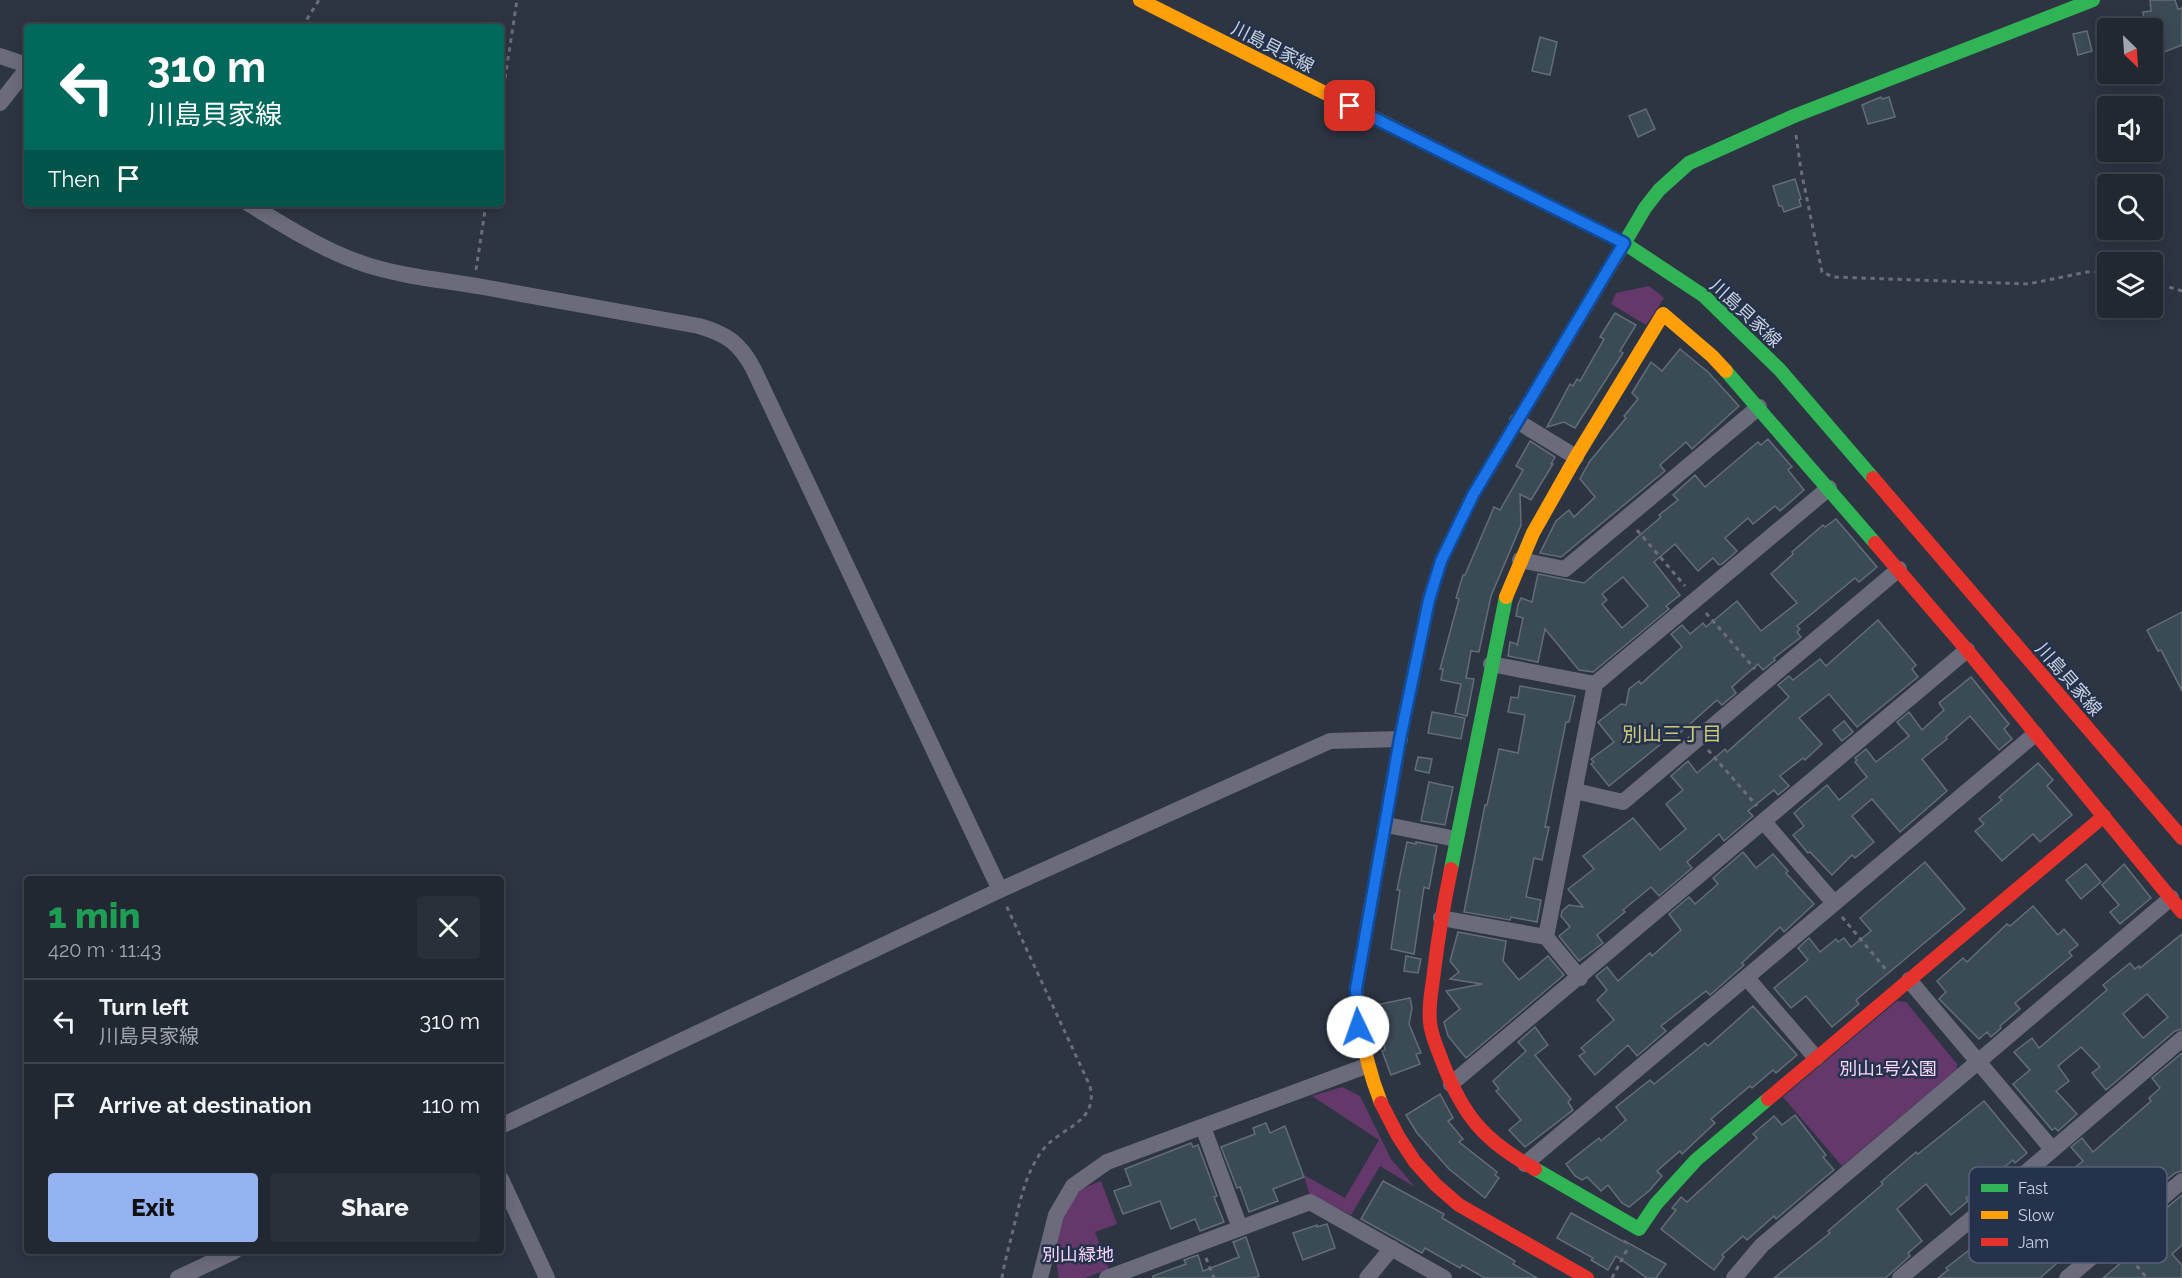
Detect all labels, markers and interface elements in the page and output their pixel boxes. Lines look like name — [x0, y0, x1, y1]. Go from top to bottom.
street label: 川島貝家線 — [1228, 17, 1318, 77]
north arrow — [2097, 18, 2163, 84]
map controls — [2097, 18, 2163, 318]
text: 310 m — [147, 43, 266, 92]
icon: left — [48, 48, 126, 126]
pin — [1324, 80, 1375, 131]
icon: arrive — [1333, 89, 1366, 122]
button: sound — [2097, 96, 2163, 162]
text: 川島貝家線 — [147, 99, 282, 130]
icon: arrive — [112, 162, 145, 195]
text: Then — [48, 166, 100, 192]
button: search — [2097, 174, 2163, 240]
button: layers — [2097, 252, 2163, 318]
street label: 川島貝家線 — [1706, 275, 1786, 351]
street label: 川島貝家線 — [2032, 638, 2106, 720]
district label: 別山三丁目 — [1622, 722, 1722, 746]
text: 1 min — [48, 894, 140, 936]
button: close — [417, 896, 480, 959]
text: 420 m · 11:43 — [48, 938, 162, 962]
text: Turn left — [99, 994, 189, 1020]
position arrow — [1326, 995, 1390, 1059]
icon: left — [48, 1005, 81, 1038]
text: 310 m — [420, 1008, 480, 1034]
text: 川島貝家線 — [99, 1024, 199, 1048]
park label: 別山1号公園 — [1839, 1058, 1937, 1079]
icon: arrive — [48, 1089, 81, 1122]
text: Arrive at destination — [99, 1092, 312, 1118]
text: 110 m — [422, 1092, 480, 1118]
legend — [1969, 1167, 2167, 1263]
button: Exit — [48, 1173, 258, 1242]
button: Share — [270, 1173, 480, 1242]
text: Fast — [2018, 1179, 2049, 1198]
text: Slow — [2018, 1206, 2054, 1225]
text: Jam — [2018, 1233, 2049, 1252]
park label: 別山緑地 — [1042, 1244, 1114, 1265]

